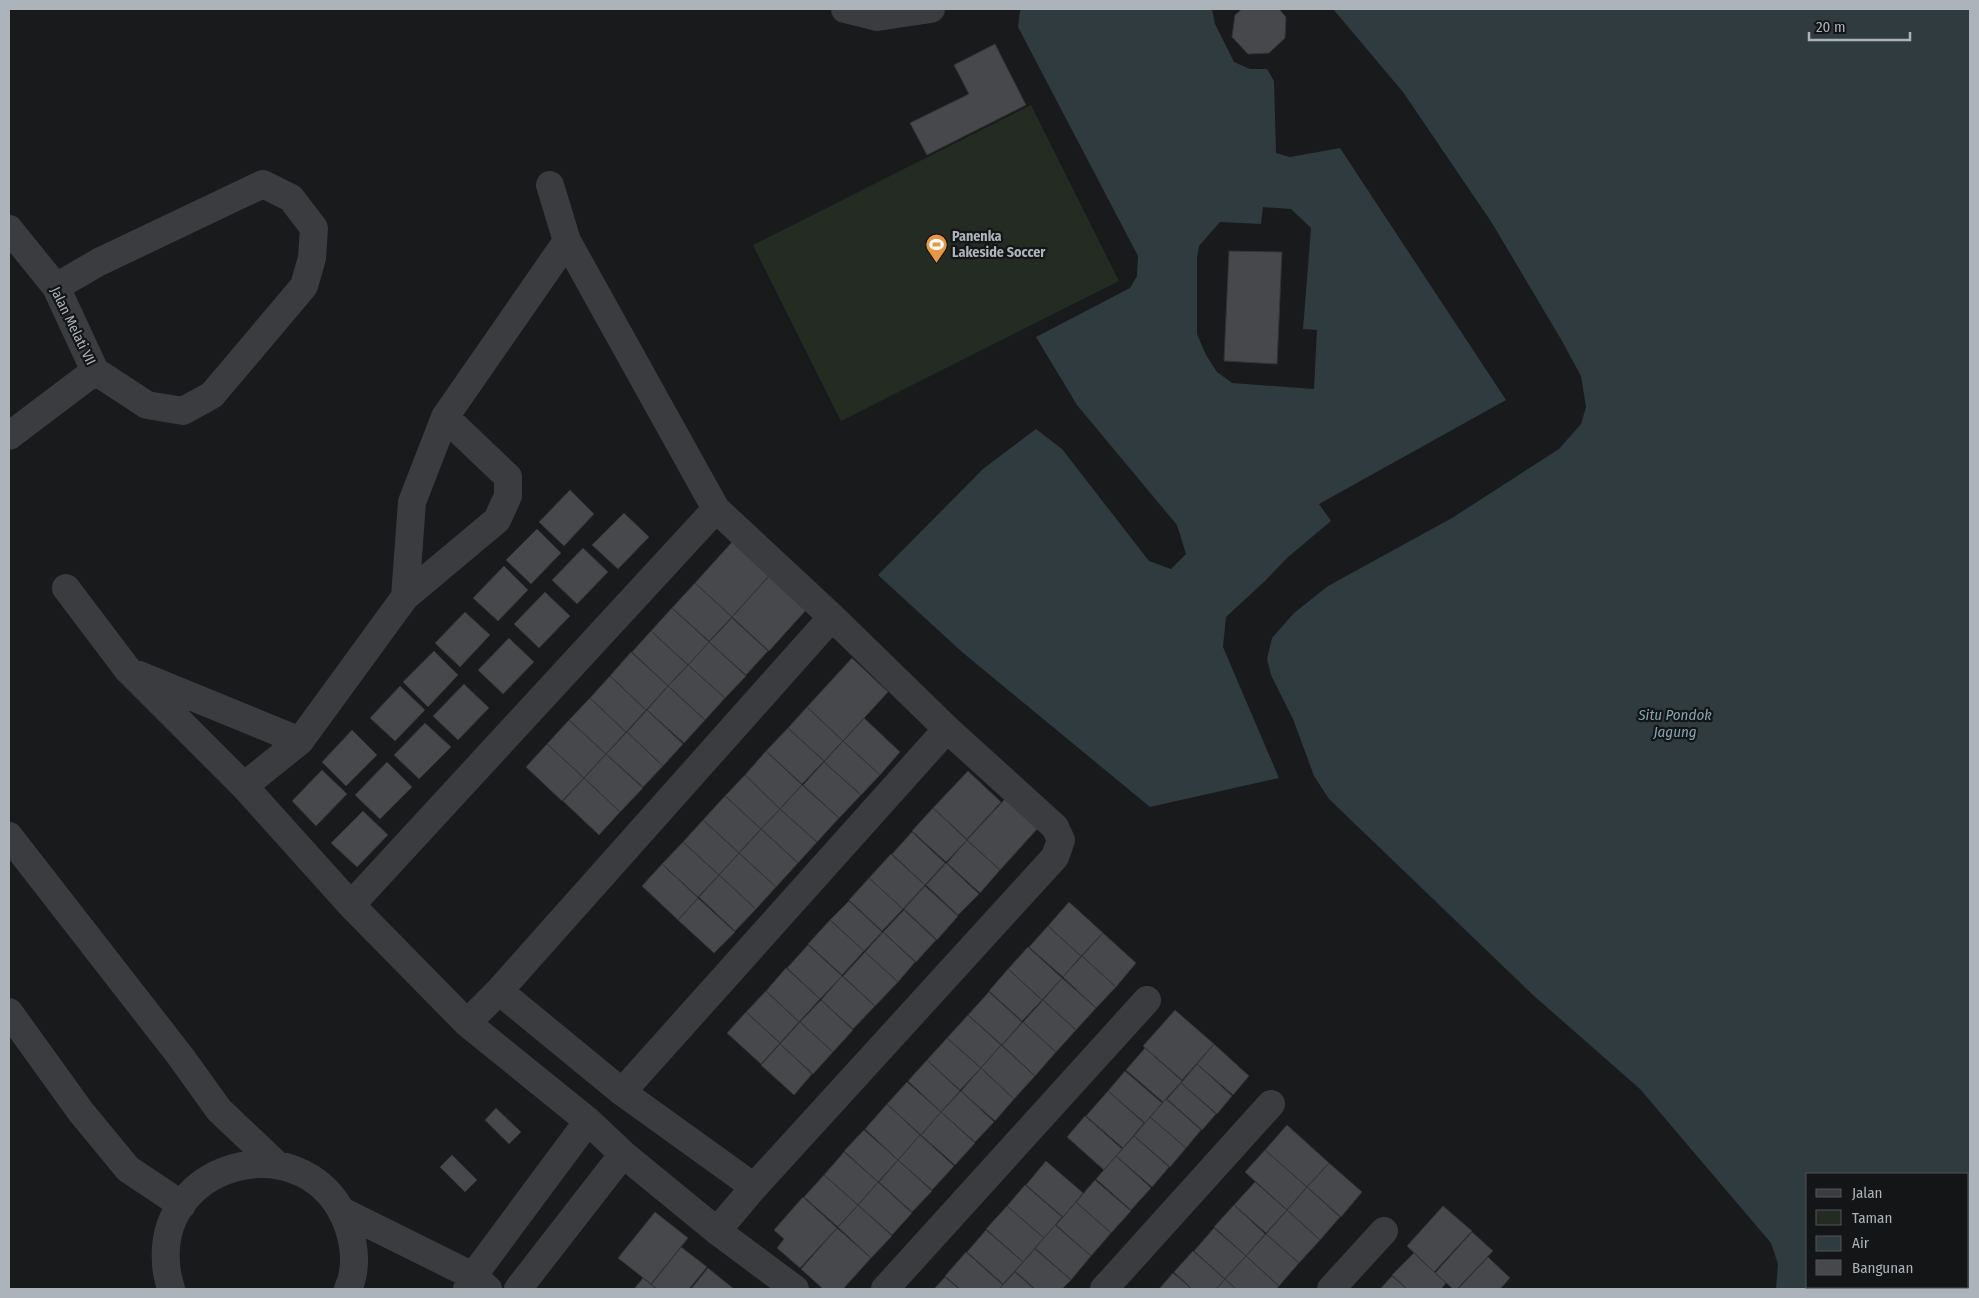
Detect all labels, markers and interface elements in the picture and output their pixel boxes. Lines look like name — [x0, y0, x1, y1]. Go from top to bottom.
scale bar — [1809, 10, 1910, 42]
text: 20 m — [1816, 18, 1846, 36]
place label: Panenka Lakeside Soccer — [952, 228, 1046, 261]
sports icon: Panenka Lakeside Soccer — [924, 232, 948, 263]
street label: Jalan Melati VII — [47, 284, 99, 368]
water label: Situ Pondok Jagung — [1637, 706, 1712, 741]
legend — [1806, 1173, 1969, 1288]
text: Jalan — [1852, 1184, 1882, 1202]
text: Taman — [1852, 1209, 1892, 1227]
text: Air — [1852, 1234, 1870, 1252]
text: Bangunan — [1852, 1259, 1913, 1277]

